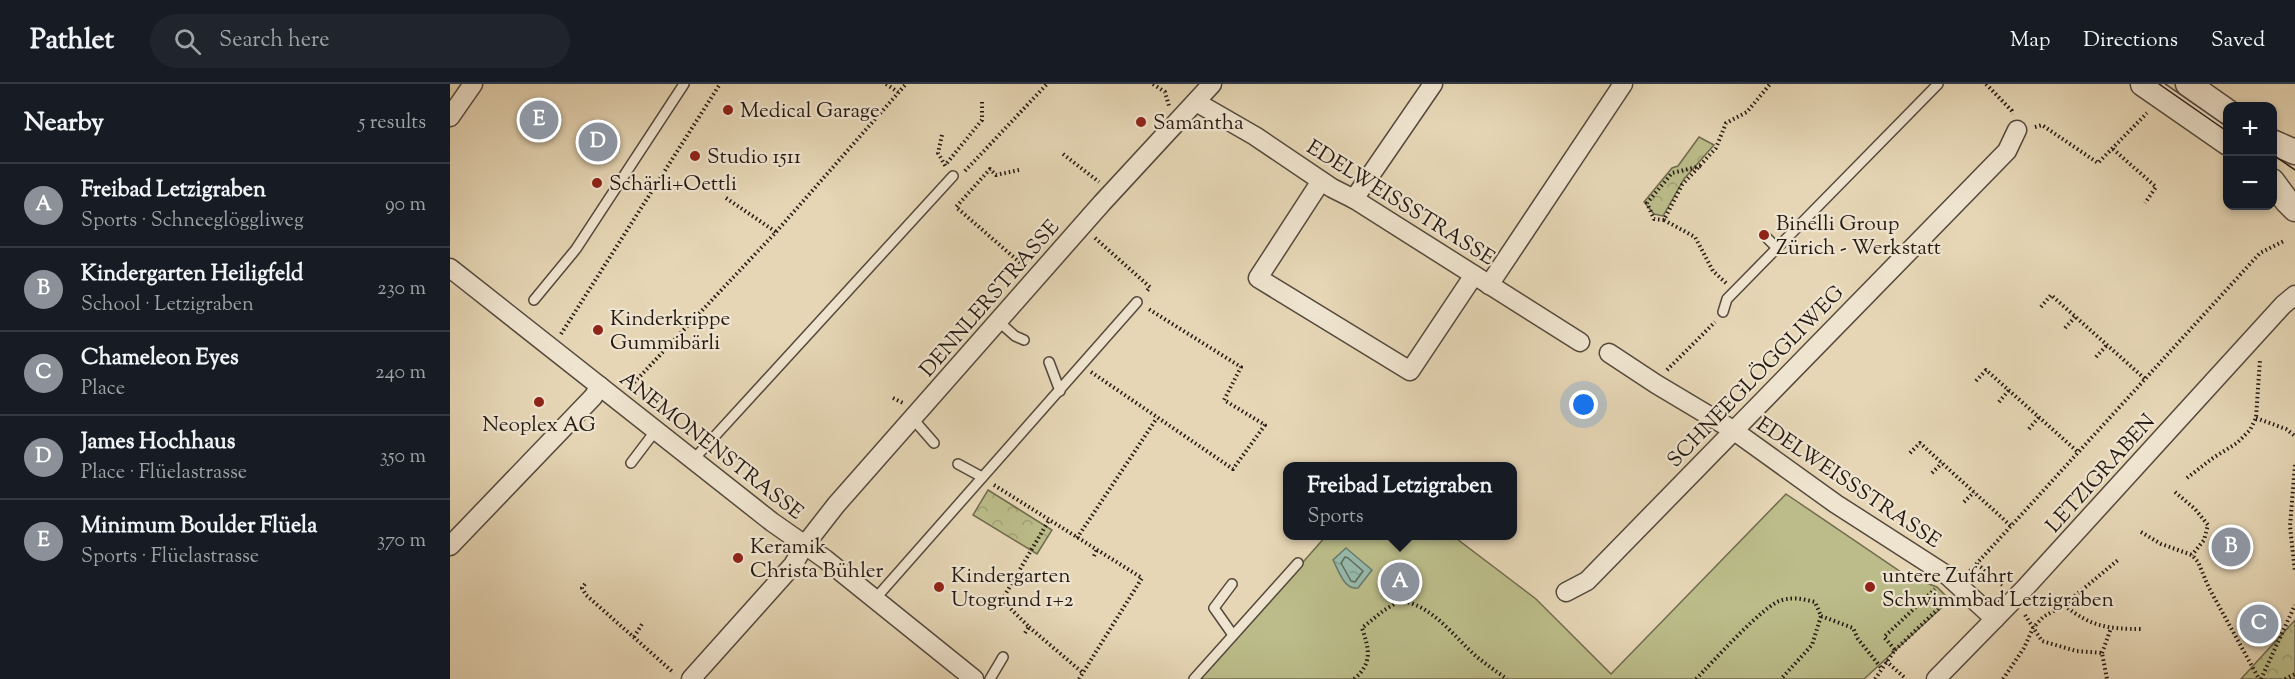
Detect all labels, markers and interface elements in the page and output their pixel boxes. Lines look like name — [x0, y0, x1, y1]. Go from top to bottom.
search box — [150, 14, 570, 68]
text: Pathlet — [30, 21, 114, 61]
icon: search — [171, 25, 204, 58]
text: Search here — [219, 25, 329, 57]
text: Map — [2010, 26, 2050, 56]
text: Directions — [2083, 26, 2178, 56]
text: Saved — [2211, 26, 2265, 56]
place label: Medical Garage — [740, 97, 880, 127]
pin: E — [520, 98, 559, 142]
map controls — [2223, 102, 2277, 210]
button: + — [2223, 102, 2277, 156]
marker: Medical Garage — [721, 103, 735, 117]
text: Nearby — [24, 105, 104, 142]
text: 5 results — [359, 109, 426, 138]
place label: Samantha — [1153, 109, 1244, 139]
marker: Samantha — [1134, 115, 1148, 129]
pin: D — [578, 120, 618, 164]
street label: EDELWEISSSTRASSE — [1300, 133, 1500, 274]
place label: Studio 1511 — [707, 143, 801, 173]
marker: Studio 1511 — [688, 149, 702, 163]
button: − — [2223, 156, 2277, 210]
place label: Schärli+Oettli — [609, 170, 737, 200]
text: Freibad Letzigraben — [81, 175, 266, 207]
marker: Schärli+Oettli — [590, 176, 604, 190]
text: A — [35, 191, 52, 220]
text: 90 m — [385, 191, 426, 220]
text: Sports · Schneeglöggliweg — [81, 207, 304, 236]
place label: Binelli Group Zürich - Werkstatt — [1776, 210, 1941, 264]
street label: DENNLERSTRASSE — [914, 214, 1068, 385]
marker: Binelli Group Zürich - Werkstatt — [1757, 228, 1771, 242]
text: Kindergarten Heiligfeld — [81, 259, 304, 291]
text: B — [37, 275, 50, 304]
text: 230 m — [377, 275, 426, 304]
street label: SCHNEEGLÖGGLIWEG — [1661, 280, 1852, 475]
text: School · Letzigraben — [81, 291, 254, 320]
place label: Kinderkrippe Gummibärli — [610, 305, 730, 359]
marker: Kinderkrippe Gummibärli — [591, 323, 605, 337]
text: Chameleon Eyes — [81, 343, 239, 375]
text: C — [35, 359, 52, 388]
text: 240 m — [375, 359, 426, 388]
street label: ANEMONENSTRASSE — [612, 365, 809, 528]
text: Place — [81, 375, 125, 404]
your location — [1569, 390, 1598, 419]
marker: Neoplex AG — [532, 395, 546, 409]
street label: LETZIGRABEN — [2040, 408, 2163, 540]
place label: Neoplex AG — [482, 411, 596, 441]
street label: EDELWEISSSTRASSE — [1750, 411, 1946, 557]
text: James Hochhaus — [81, 427, 235, 459]
text: D — [36, 443, 51, 472]
text: 350 m — [380, 443, 426, 472]
text: Place · Flüelastrasse — [81, 459, 247, 488]
popup — [1283, 462, 1517, 540]
text: Freibad Letzigraben — [1308, 471, 1492, 503]
text: Sports — [1308, 503, 1364, 532]
text: Minimum Boulder Flüela — [81, 511, 317, 543]
pin: B — [2212, 524, 2250, 570]
text: E — [37, 527, 50, 556]
text: 370 m — [377, 527, 426, 556]
place label: Keramik Christa Bühler — [750, 533, 884, 587]
text: Sports · Flüelastrasse — [81, 543, 259, 572]
marker: Keramik Christa Bühler — [731, 551, 745, 565]
pin: A — [1380, 560, 1420, 604]
place label: Kindergarten Utogrund 1+2 — [951, 562, 1074, 616]
place label: untere Zufahrt Schwimmbad Letzigraben — [1882, 562, 2114, 616]
marker: Kindergarten Utogrund 1+2 — [932, 580, 946, 594]
marker: untere Zufahrt Schwimmbad Letzigraben — [1863, 580, 1877, 594]
pin: C — [2240, 602, 2278, 646]

